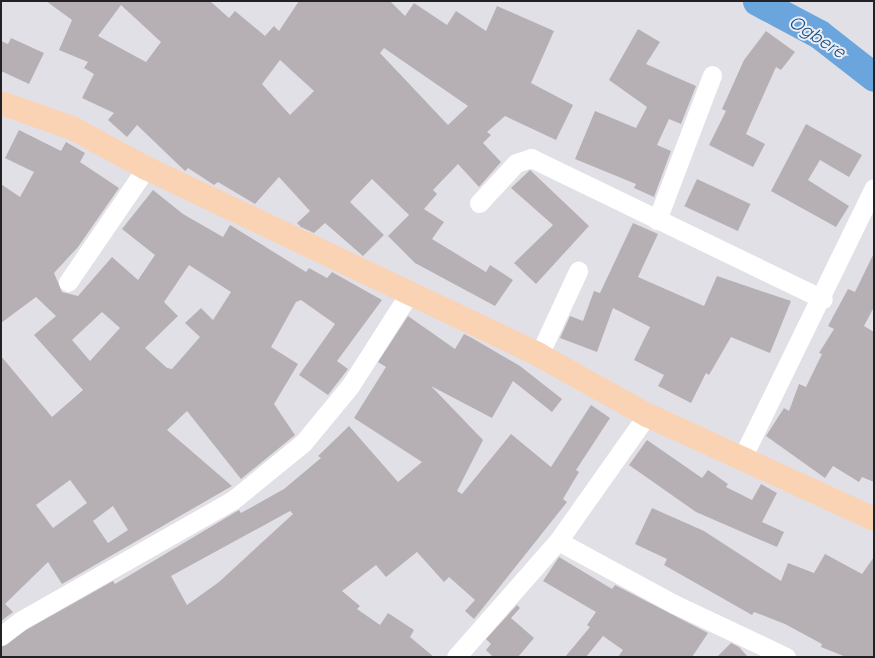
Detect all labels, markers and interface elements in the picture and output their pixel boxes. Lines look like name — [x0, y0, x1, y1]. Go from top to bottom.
water label: Ogbere — [785, 11, 849, 63]

